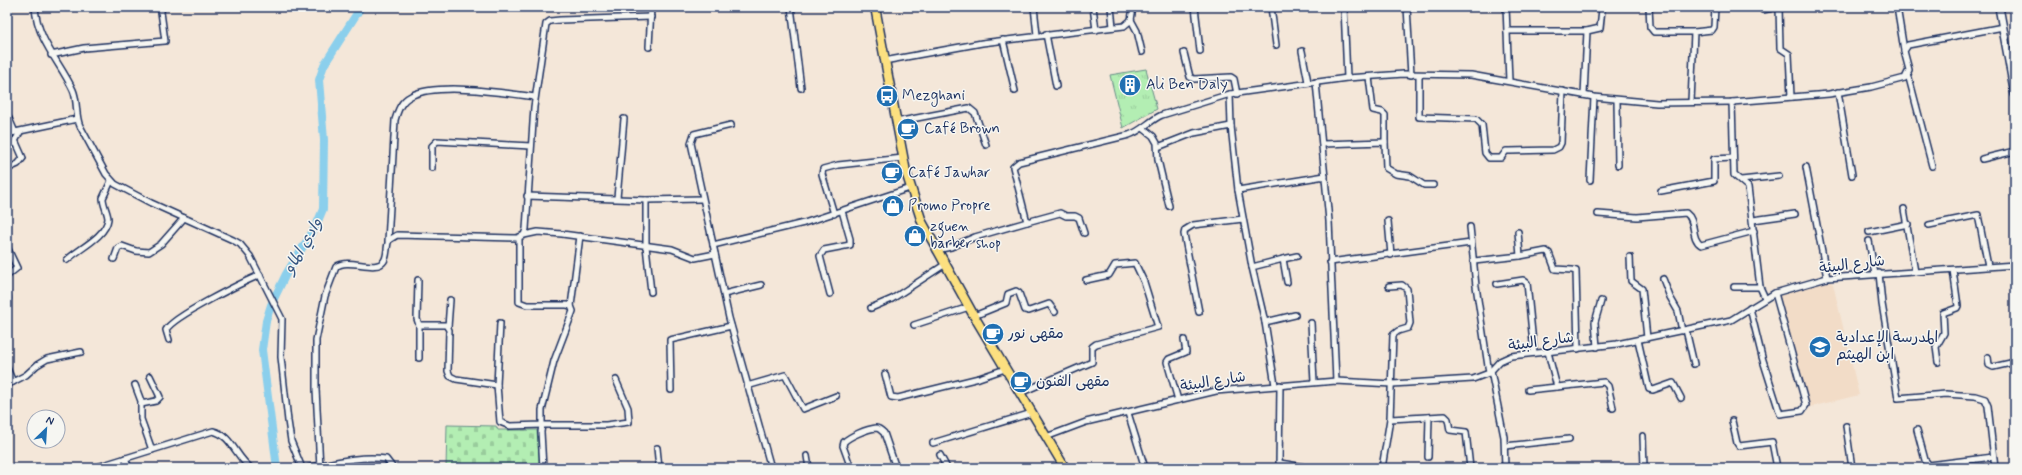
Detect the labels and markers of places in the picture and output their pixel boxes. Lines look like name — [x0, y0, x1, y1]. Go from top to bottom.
building icon: Ali Ben Daly — [1117, 72, 1143, 98]
place label: Ali Ben Daly — [1146, 75, 1228, 95]
bus stop icon: Mezghani — [874, 83, 900, 109]
place label: Mezghani — [902, 86, 965, 107]
cafe icon: Café Brown — [895, 116, 921, 142]
place label: Café Brown — [924, 119, 1000, 139]
cafe icon: Café Jawhar — [879, 160, 905, 186]
place label: Café Jawhar — [908, 163, 990, 183]
shop icon: Promo Propre — [880, 193, 906, 219]
place label: Promo Propre — [908, 196, 991, 216]
place label: zguen barber shop — [930, 217, 1001, 254]
shop icon: zguen barber shop — [902, 223, 928, 249]
cafe icon: مقهى نور — [980, 321, 1006, 347]
place label: مقهى نور — [1007, 324, 1064, 344]
place label: المدرسة الإعدادية ابن الهيثم — [1836, 328, 1938, 365]
school or university icon: المدرسة الإعدادية ابن الهيثم — [1807, 334, 1833, 360]
cafe icon: مقهى الفنون — [1008, 369, 1034, 395]
place label: مقهى الفنون — [1036, 372, 1110, 392]

